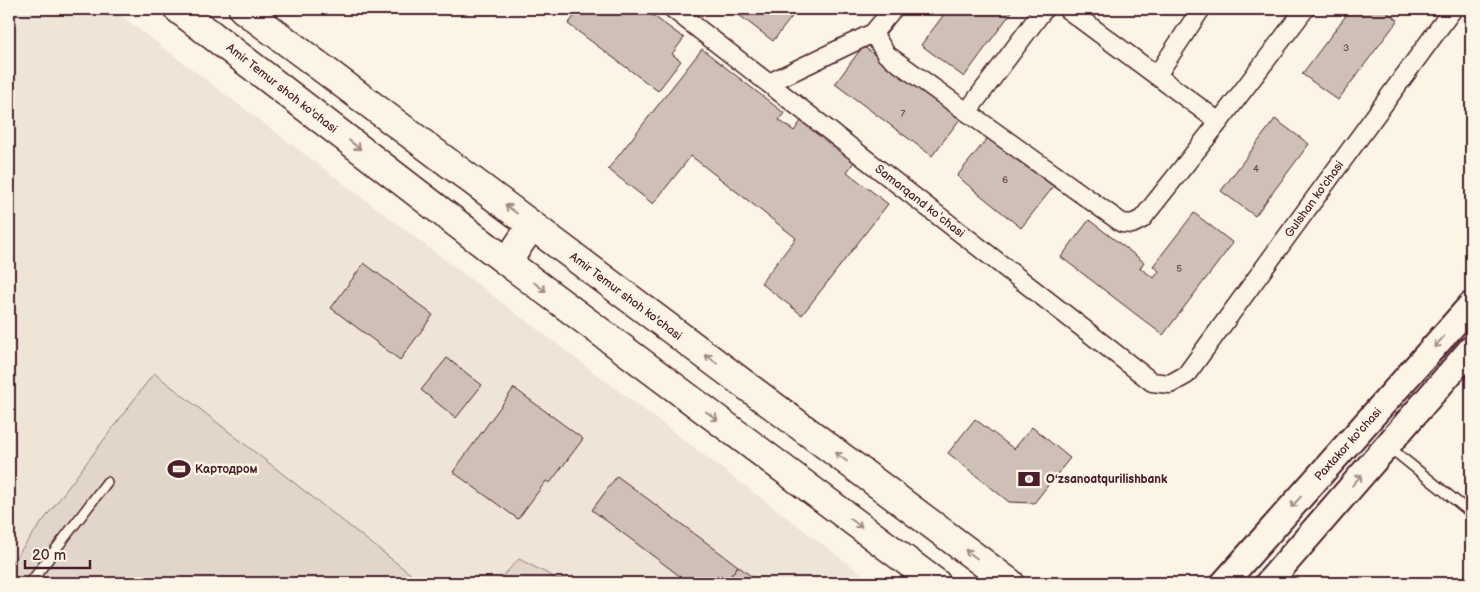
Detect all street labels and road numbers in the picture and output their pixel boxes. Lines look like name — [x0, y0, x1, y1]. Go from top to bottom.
street label: Amir Temur shoh ko'chasi — [223, 40, 340, 137]
street label: Gulshan ko'chasi — [1282, 158, 1347, 241]
street label: Samarqand ko‘chasi — [872, 162, 968, 241]
street label: Amir Temur shoh ko'chasi — [566, 249, 685, 344]
street label: Paxtakor ko'chasi — [1312, 405, 1385, 484]

